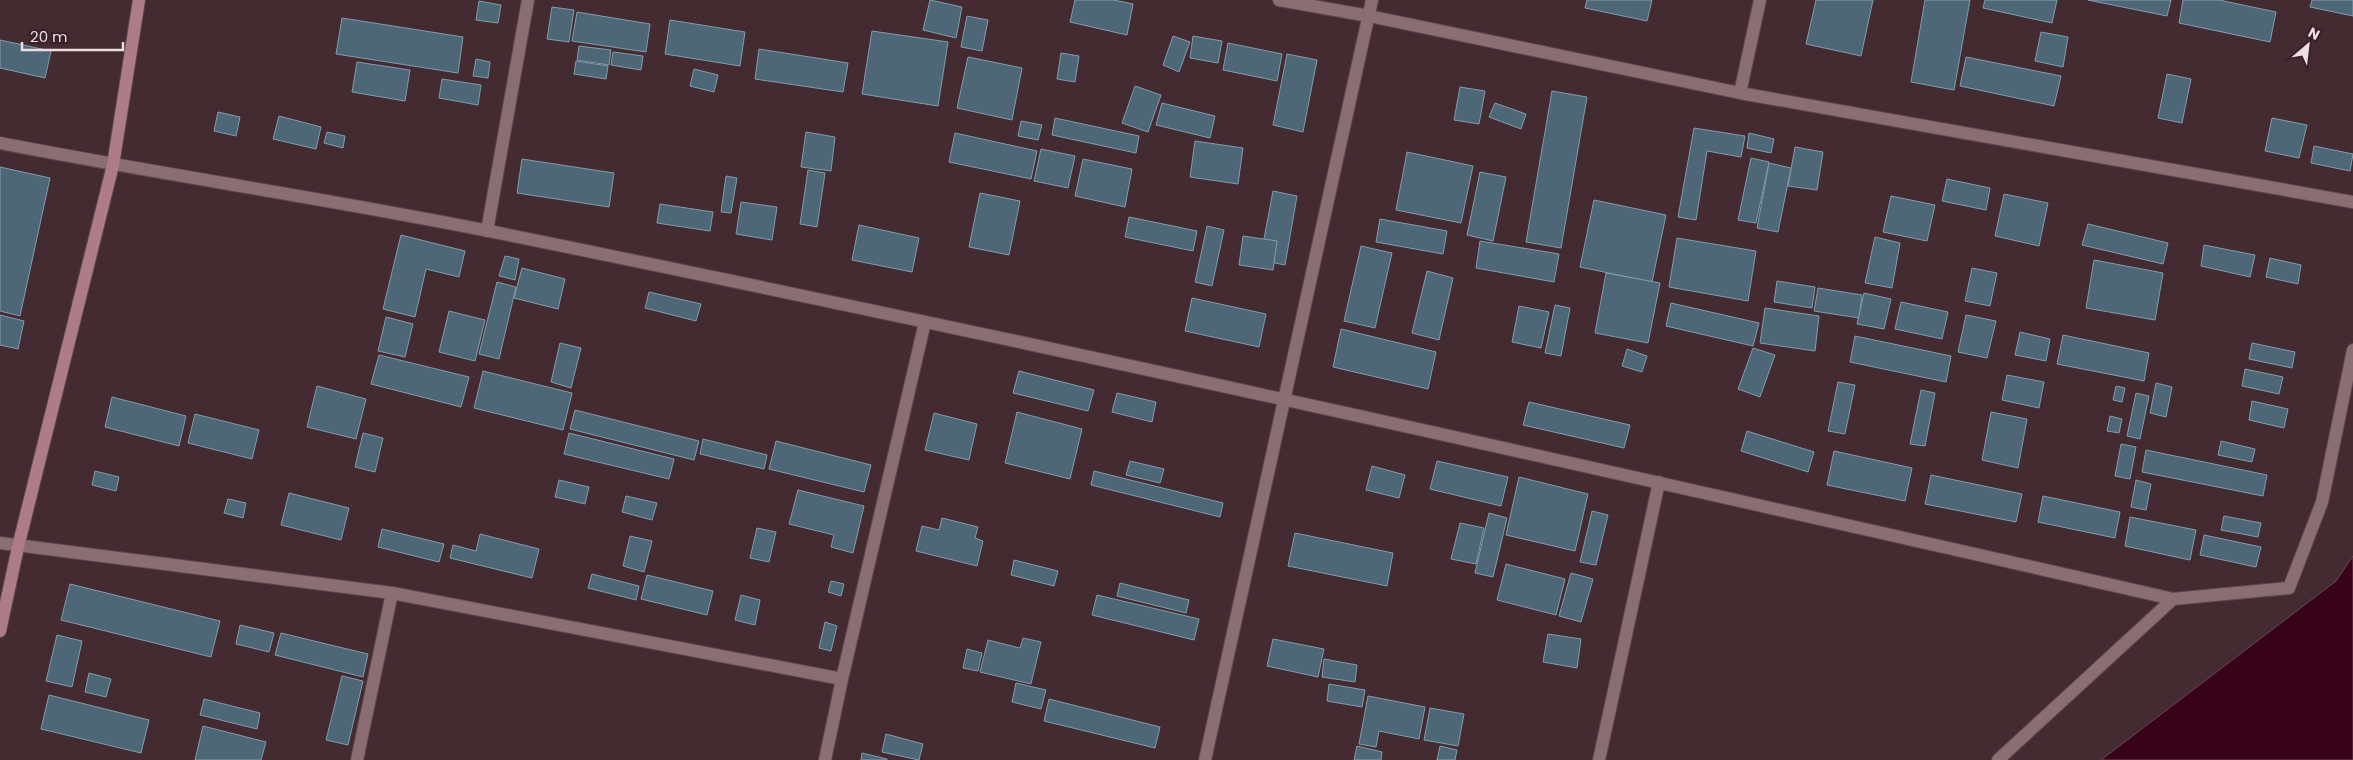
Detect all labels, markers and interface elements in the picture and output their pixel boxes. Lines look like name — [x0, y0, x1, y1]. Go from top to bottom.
scale bar — [22, 20, 124, 52]
north arrow — [2283, 20, 2333, 70]
text: N — [2305, 22, 2323, 45]
text: 20 m — [30, 26, 68, 47]

